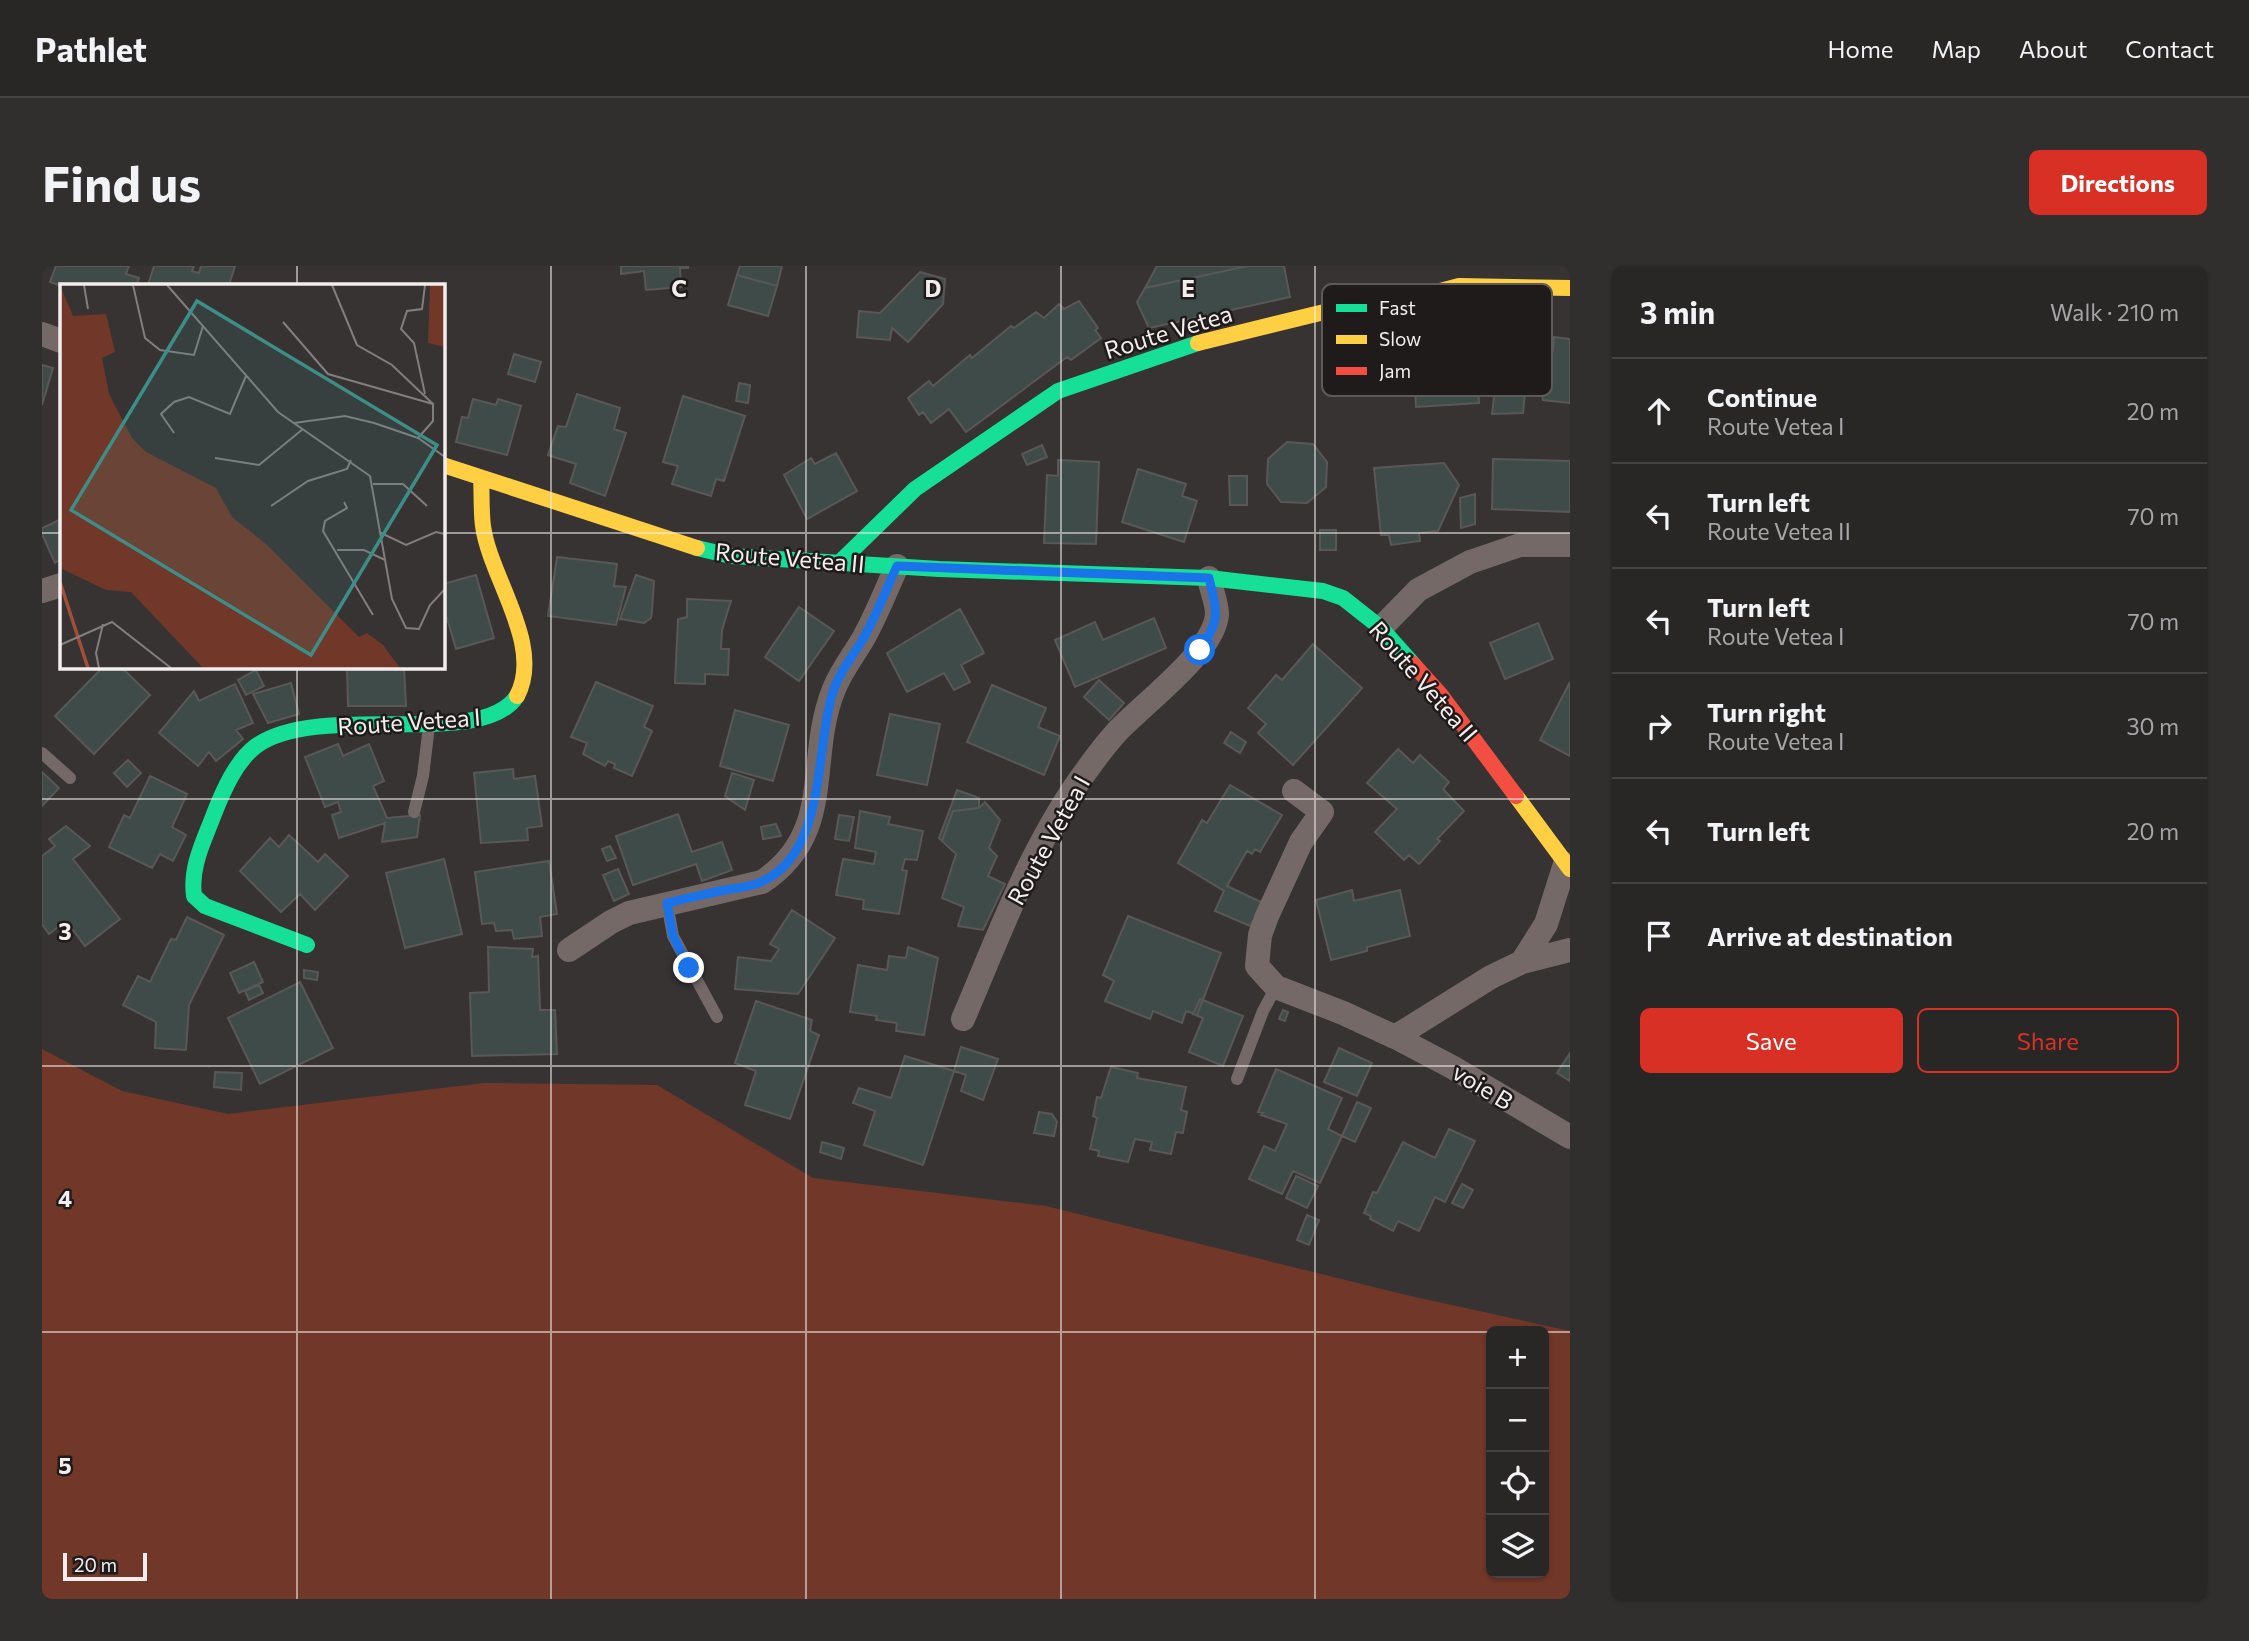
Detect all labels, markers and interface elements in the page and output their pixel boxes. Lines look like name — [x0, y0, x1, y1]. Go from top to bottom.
text: Pathlet — [35, 28, 147, 69]
text: Home — [1828, 34, 1894, 63]
text: Map — [1932, 34, 1981, 63]
text: About — [2019, 34, 2087, 63]
text: Contact — [2125, 34, 2214, 63]
button: Directions — [2029, 150, 2207, 215]
text: Find us — [42, 152, 201, 212]
text: C — [671, 274, 687, 302]
text: D — [925, 274, 942, 302]
text: E — [1181, 274, 1195, 302]
inset map — [60, 284, 444, 668]
legend — [1322, 284, 1552, 396]
text: 3 min — [1640, 293, 1715, 330]
text: Fast — [1379, 296, 1416, 319]
street label: Route Vetea — [1101, 298, 1235, 364]
text: Walk · 210 m — [2050, 298, 2179, 326]
text: Slow — [1379, 327, 1421, 350]
text: Jam — [1379, 359, 1411, 382]
text: Continue — [1707, 381, 1817, 412]
icon: ahead — [1640, 392, 1678, 430]
text: 20 m — [2127, 397, 2179, 425]
text: Route Vetea I — [1707, 412, 1844, 440]
text: Turn left — [1707, 486, 1810, 517]
icon: left — [1640, 497, 1678, 535]
text: 70 m — [2127, 502, 2179, 530]
text: Route Vetea II — [1707, 517, 1851, 545]
street label: Route Vetea II — [714, 536, 866, 578]
text: Turn left — [1707, 591, 1810, 622]
icon: left — [1640, 602, 1678, 640]
text: 70 m — [2127, 607, 2179, 635]
street label: Route Vetea II — [1364, 615, 1484, 747]
text: Route Vetea I — [1707, 622, 1844, 650]
route start — [1184, 634, 1215, 665]
text: Turn right — [1707, 696, 1826, 727]
street label: Route Vetea I — [336, 702, 482, 740]
icon: right — [1640, 707, 1678, 745]
text: 30 m — [2126, 712, 2179, 740]
text: Route Vetea I — [1707, 727, 1844, 755]
street label: Route Vetea I — [1001, 770, 1095, 910]
icon: left — [1640, 812, 1678, 850]
text: Turn left — [1707, 815, 1810, 846]
text: 20 m — [2127, 817, 2179, 845]
text: 3 — [58, 917, 72, 945]
icon: arrive — [1640, 917, 1678, 955]
text: Arrive at destination — [1707, 920, 1953, 951]
route end — [673, 952, 704, 983]
button: Save — [1640, 1008, 1903, 1073]
button: Share — [1917, 1008, 2179, 1073]
street label: voie B — [1448, 1057, 1518, 1115]
text: 4 — [58, 1184, 72, 1212]
map controls — [1486, 1326, 1549, 1578]
button: + — [1486, 1326, 1549, 1389]
button: − — [1486, 1389, 1549, 1452]
text: 5 — [58, 1451, 72, 1479]
button: locate — [1486, 1452, 1549, 1515]
button: layers — [1486, 1515, 1549, 1578]
scale bar — [63, 1550, 147, 1582]
text: 20 m — [74, 1553, 117, 1576]

